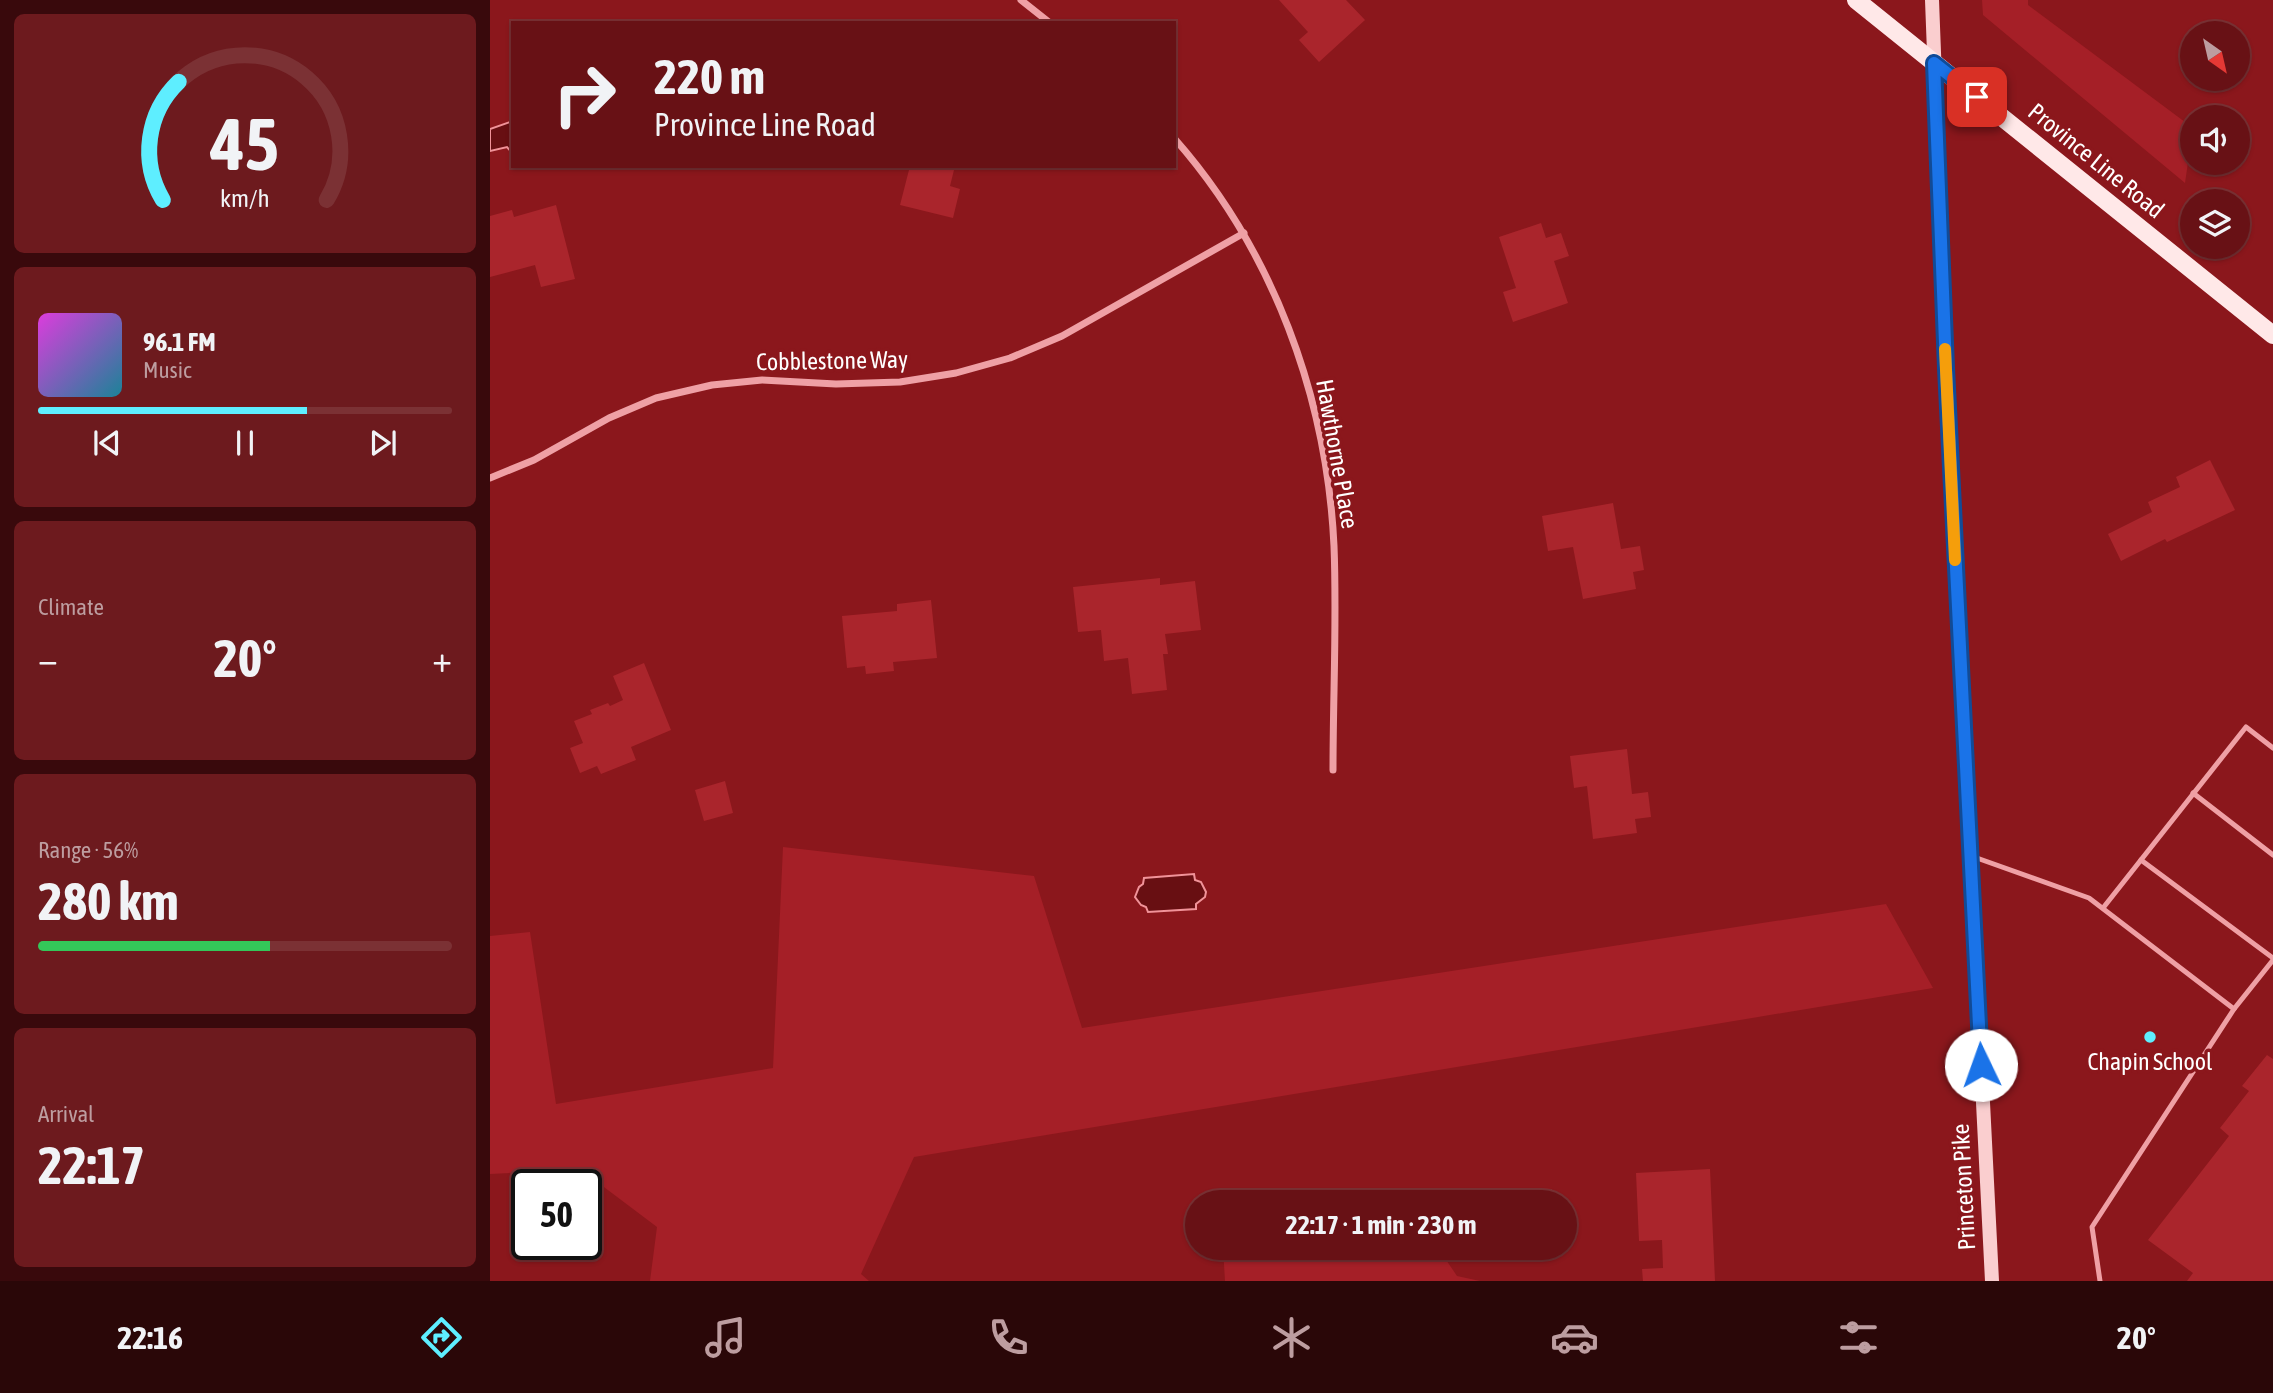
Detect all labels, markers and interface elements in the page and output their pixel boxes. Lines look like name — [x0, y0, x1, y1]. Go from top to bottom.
north arrow — [2180, 21, 2250, 91]
map controls — [2180, 21, 2250, 259]
text: 220 m — [654, 48, 765, 104]
icon: right — [539, 49, 630, 140]
pin — [1947, 67, 2007, 127]
icon: arrive — [1958, 78, 1996, 116]
street label: Province Line Road — [2023, 98, 2169, 223]
text: 45 — [210, 102, 279, 185]
button: sound — [2180, 105, 2250, 175]
text: Province Line Road — [654, 106, 876, 143]
text: km/h — [220, 184, 270, 212]
button: layers — [2180, 189, 2250, 259]
text: 96.1 FM — [143, 327, 216, 357]
street label: Cobblestone Way — [756, 346, 908, 375]
text: Music — [143, 357, 191, 383]
street label: Hawthorne Place — [1311, 377, 1364, 531]
icon: previous — [88, 424, 126, 462]
icon: pause — [226, 424, 264, 462]
icon: next — [364, 424, 402, 462]
text: Climate — [38, 594, 104, 620]
text: 20° — [213, 628, 277, 688]
text: − — [38, 637, 58, 680]
text: + — [432, 637, 452, 680]
text: Range · 56% — [38, 837, 138, 863]
text: 280 km — [38, 871, 179, 931]
position arrow — [1944, 1028, 2018, 1102]
marker: Chapin School — [2142, 1029, 2158, 1045]
place label: Chapin School — [2088, 1048, 2213, 1075]
text: Arrival — [38, 1101, 94, 1127]
street label: Princeton Pike — [1947, 1123, 1980, 1251]
text: 22:17 — [38, 1135, 145, 1195]
speed limit sign: 50 — [511, 1169, 602, 1260]
text: 22:17 · 1 min · 230 m — [1286, 1210, 1476, 1240]
icon: directions — [417, 1313, 466, 1362]
icon: music — [701, 1313, 750, 1362]
icon: phone — [984, 1313, 1033, 1362]
icon: climate — [1267, 1313, 1316, 1362]
icon: car — [1550, 1313, 1599, 1362]
icon: filters — [1834, 1313, 1883, 1362]
text: 22:16 — [117, 1319, 183, 1356]
text: 20° — [2117, 1319, 2156, 1356]

